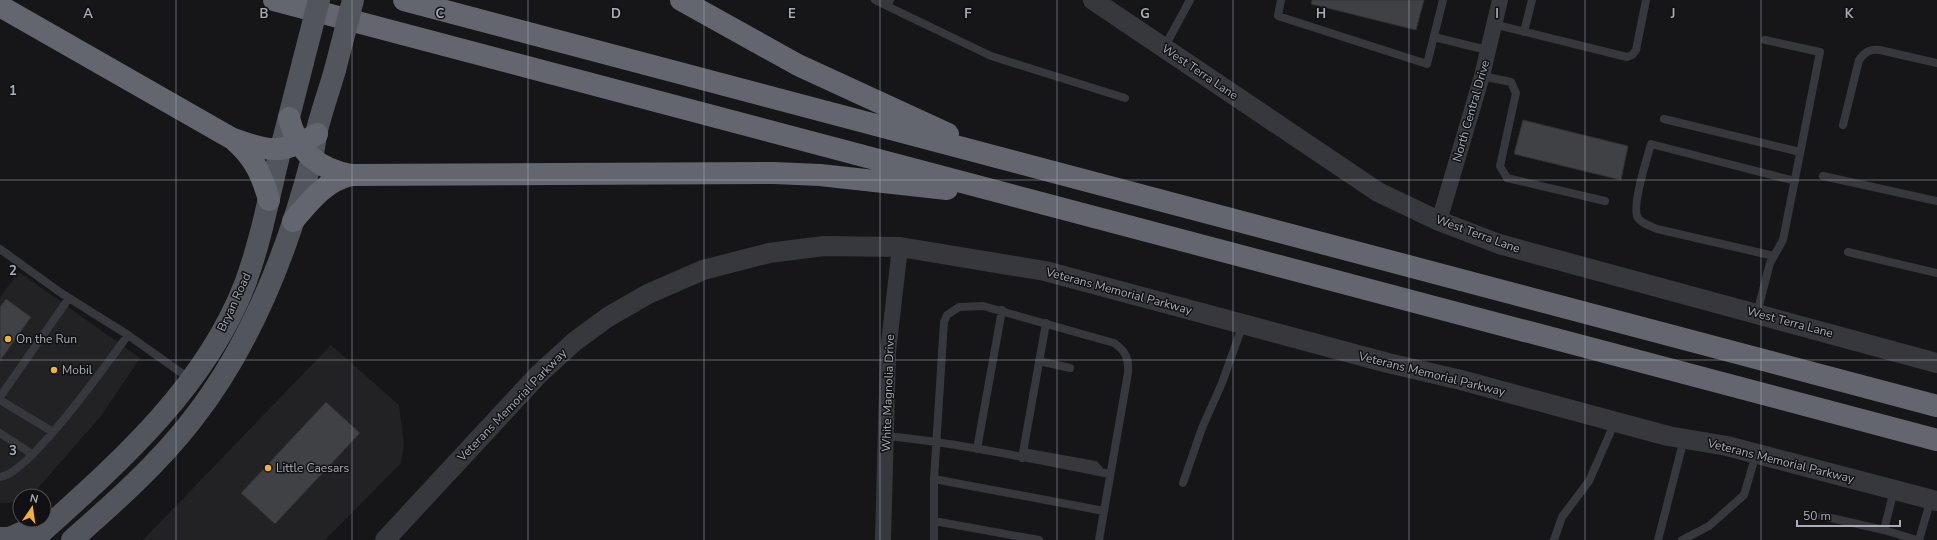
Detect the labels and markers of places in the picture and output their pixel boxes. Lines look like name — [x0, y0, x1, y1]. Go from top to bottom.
place label: On the Run — [16, 331, 77, 347]
marker: On the Run — [3, 334, 13, 344]
place label: Mobil — [62, 362, 93, 378]
marker: Mobil — [49, 365, 59, 375]
place label: Little Caesars — [276, 460, 349, 476]
marker: Little Caesars — [263, 463, 273, 473]

